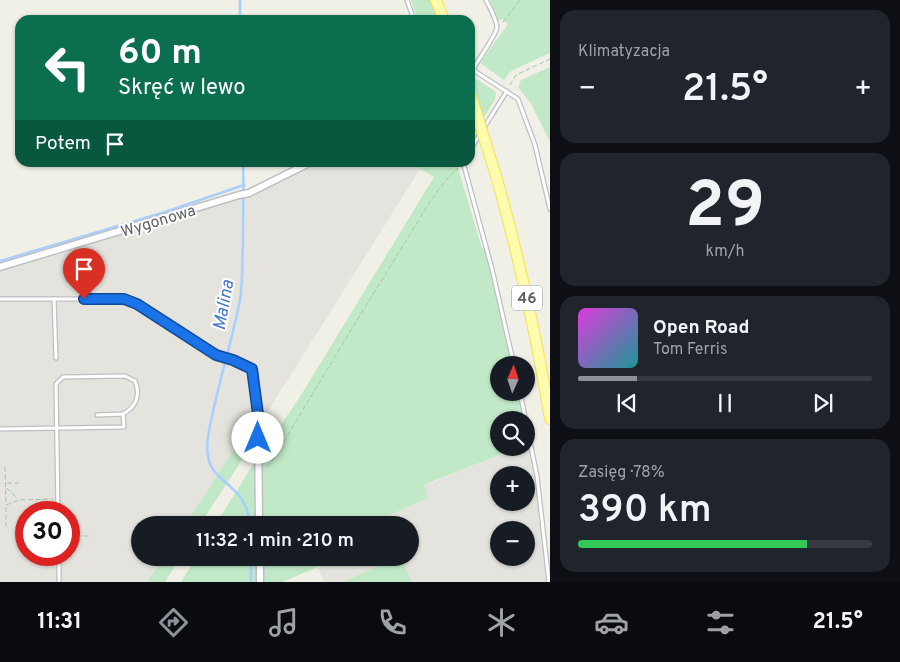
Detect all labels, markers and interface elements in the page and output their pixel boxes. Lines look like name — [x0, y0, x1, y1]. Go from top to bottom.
text: 60 m — [118, 32, 202, 76]
icon: left — [35, 35, 100, 100]
text: Klimatyzacja — [578, 42, 670, 62]
text: 21.5° — [682, 66, 768, 115]
text: − — [578, 72, 596, 108]
text: + — [854, 72, 872, 108]
text: Skręć w lewo — [118, 75, 246, 102]
icon: arrive — [101, 130, 129, 158]
text: Potem — [35, 132, 91, 156]
text: 29 — [685, 168, 765, 250]
street label: Wygonowa — [119, 201, 198, 243]
text: km/h — [706, 242, 744, 262]
pin — [63, 248, 105, 299]
icon: arrive — [70, 255, 98, 283]
water label: Malina — [209, 278, 240, 332]
road number: 46 — [512, 286, 542, 310]
text: Open Road — [653, 316, 749, 340]
text: Tom Ferris — [653, 340, 727, 360]
north arrow — [490, 356, 535, 401]
map controls — [490, 356, 535, 566]
icon: previous — [613, 389, 641, 417]
icon: pause — [711, 389, 739, 417]
icon: next — [809, 389, 837, 417]
position arrow — [231, 411, 283, 463]
button: search — [490, 411, 535, 456]
text: Zasięg · 78% — [578, 463, 665, 483]
button: + — [490, 466, 535, 511]
text: 390 km — [578, 487, 712, 536]
speed limit sign: 30 — [15, 501, 80, 566]
button: − — [490, 521, 535, 566]
text: 11:32 · 1 min · 210 m — [196, 529, 354, 553]
icon: directions — [156, 605, 191, 640]
icon: music — [266, 605, 301, 640]
icon: phone — [375, 605, 410, 640]
icon: climate — [484, 605, 519, 640]
icon: car — [594, 605, 629, 640]
icon: filters — [703, 605, 738, 640]
text: 11:31 — [37, 609, 82, 636]
text: 21.5° — [812, 609, 863, 636]

